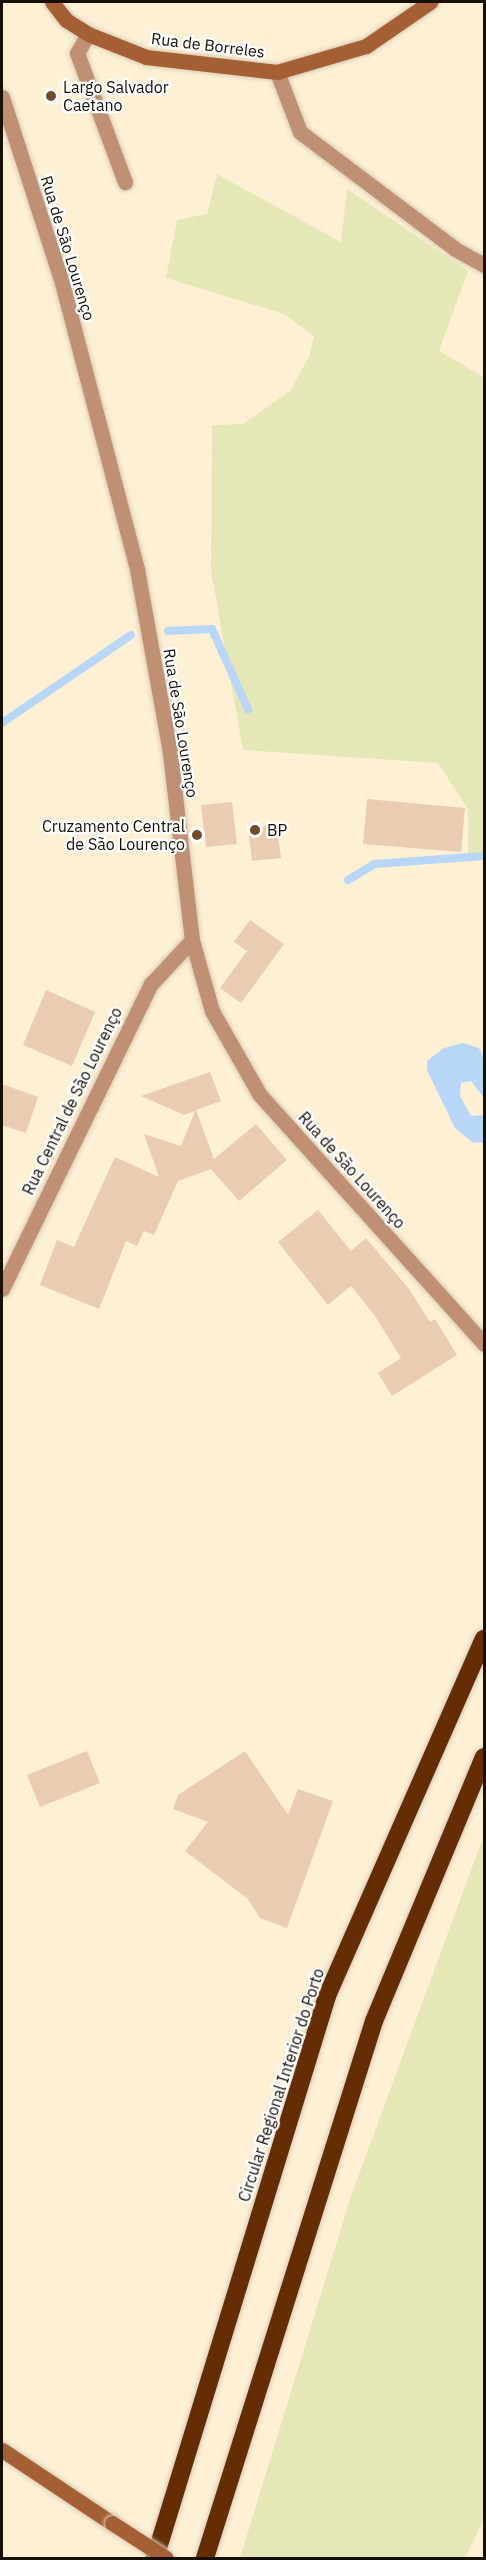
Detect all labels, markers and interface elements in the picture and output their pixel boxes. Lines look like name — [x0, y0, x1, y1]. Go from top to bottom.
street label: Rua de Borreles — [150, 29, 266, 61]
place label: Largo Salvador Caetano — [63, 77, 169, 115]
marker: Largo Salvador Caetano — [44, 89, 58, 103]
street label: Rua de São Lourenço — [37, 173, 99, 323]
street label: Rua de São Lourenço — [160, 647, 202, 799]
place label: Cruzamento Central de São Lourenço — [42, 816, 185, 854]
place label: BP — [267, 820, 287, 840]
marker: BP — [248, 823, 262, 837]
marker: Cruzamento Central de São Lourenço — [190, 828, 204, 842]
street label: Rua Central de São Lourenço — [18, 1004, 126, 1198]
street label: Rua de São Lourenço — [294, 1108, 410, 1232]
street label: Circular Regional Interior do Porto — [234, 1966, 328, 2204]

